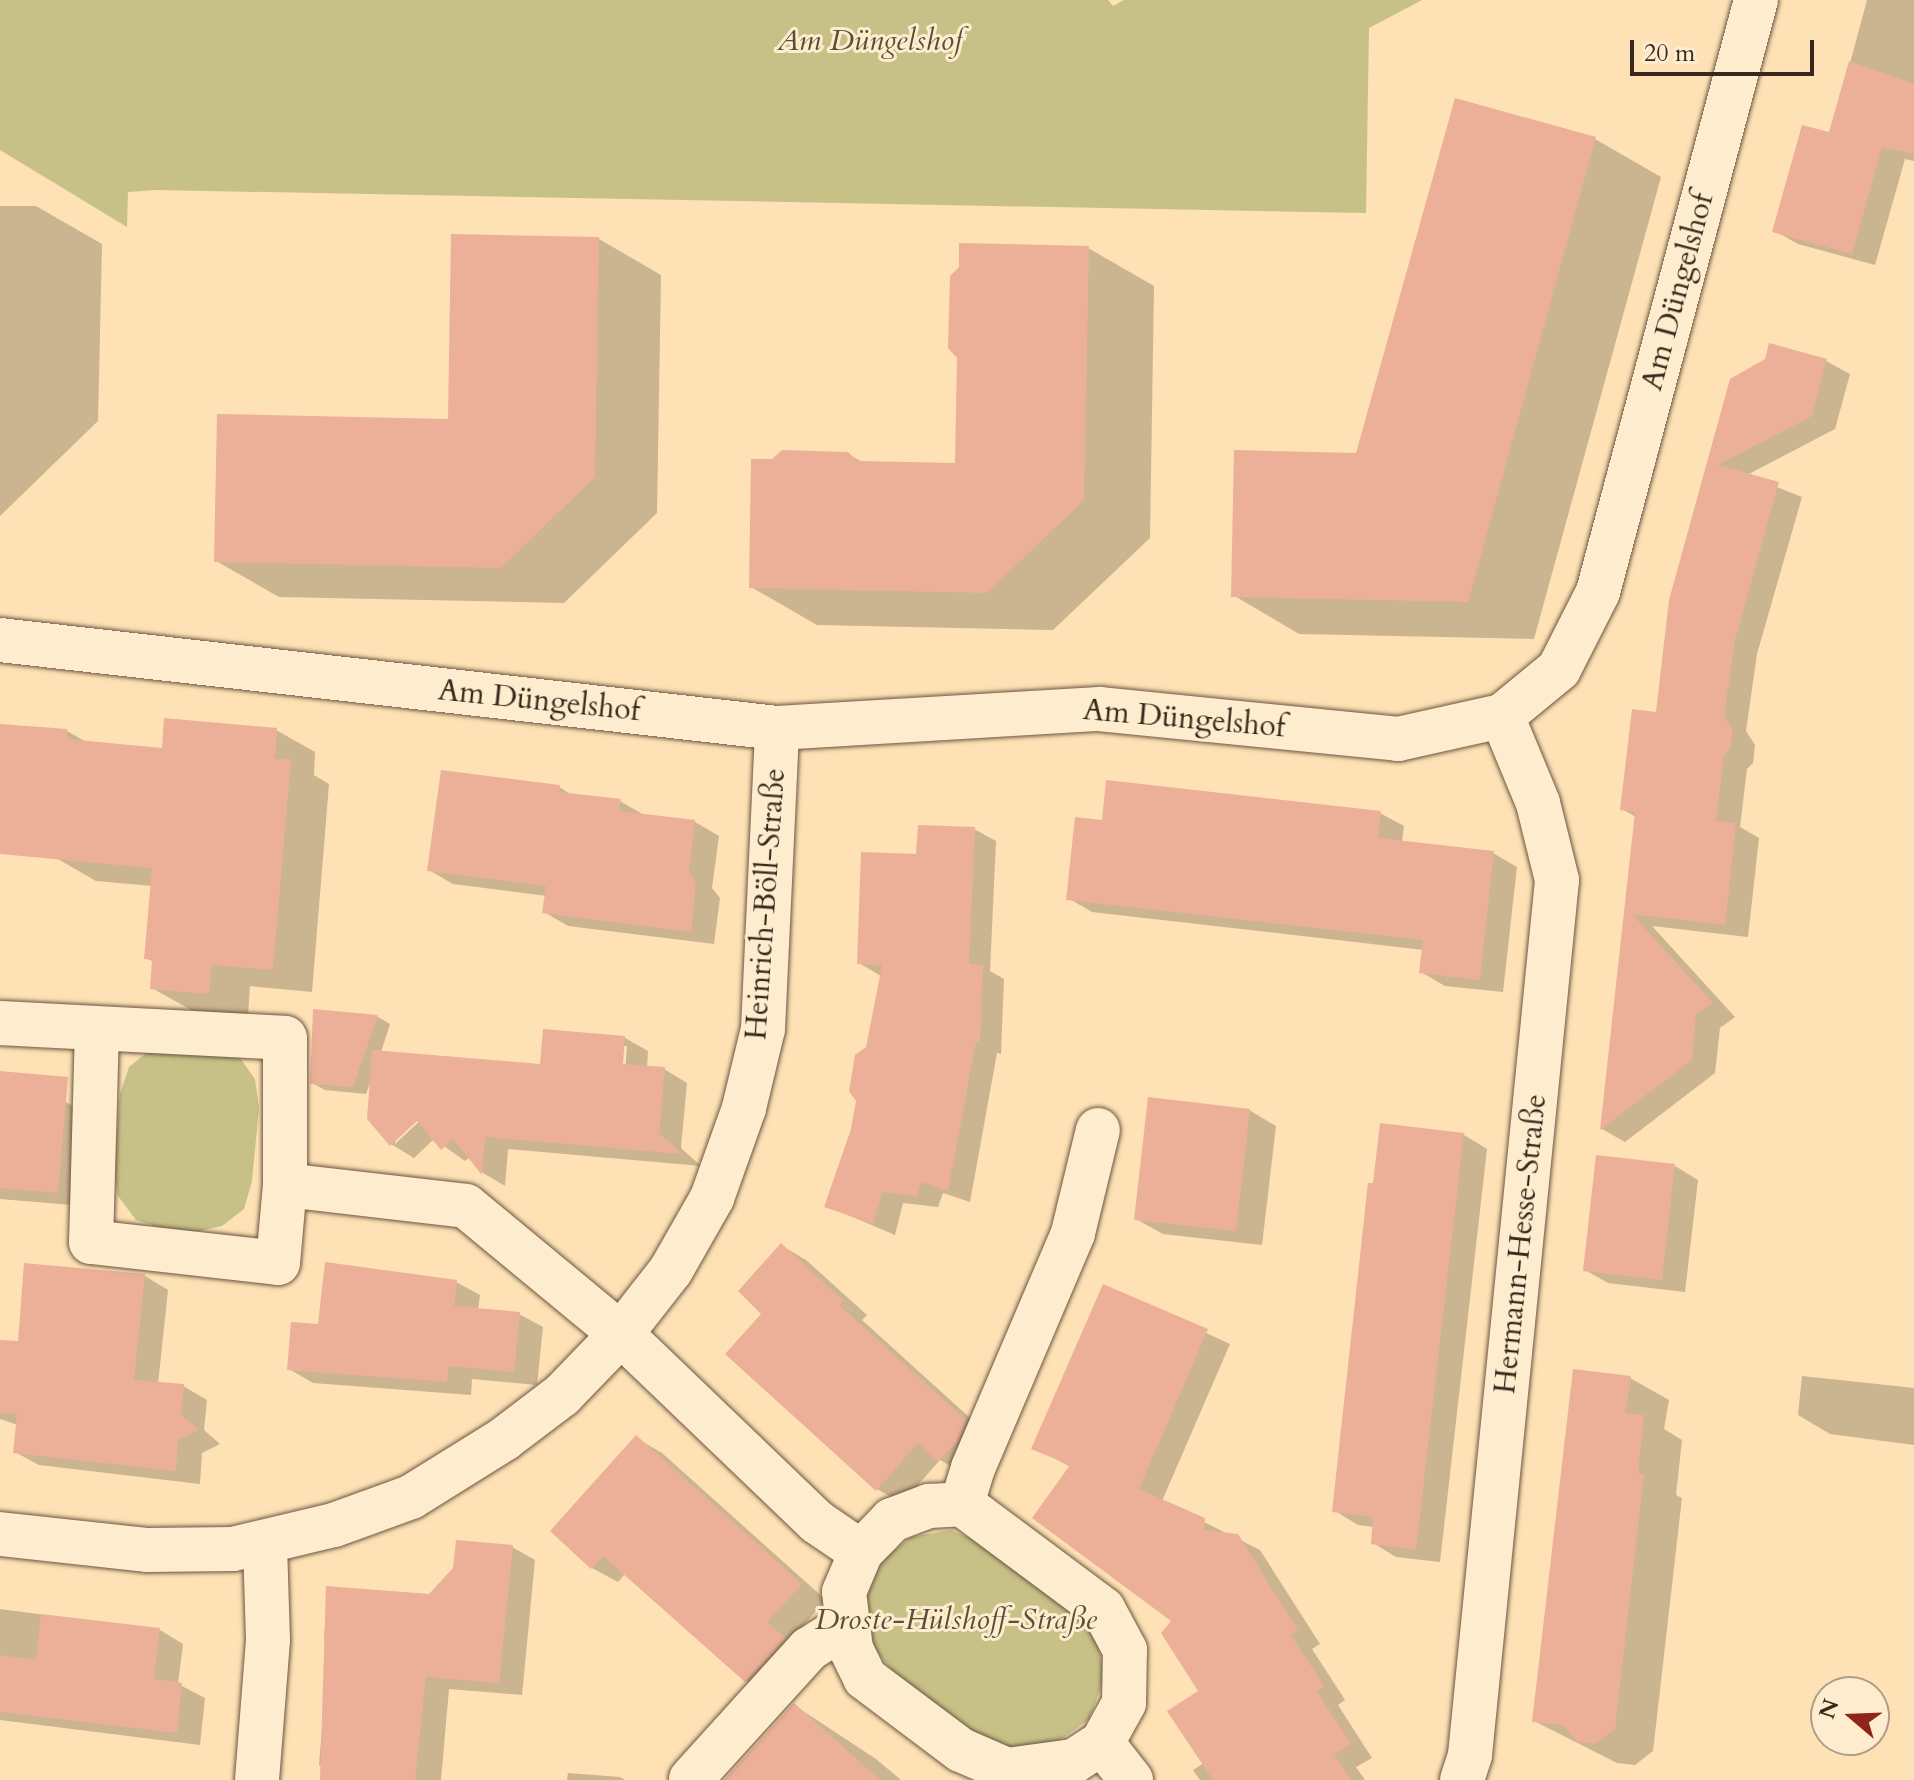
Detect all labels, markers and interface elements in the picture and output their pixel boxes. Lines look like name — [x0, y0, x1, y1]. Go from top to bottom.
park label: Am Düngelshof — [777, 23, 963, 59]
scale bar — [1634, 24, 1818, 74]
text: 20 m — [1644, 37, 1695, 70]
street label: Am Düngelshof — [1634, 190, 1722, 394]
street label: Am Düngelshof — [436, 673, 642, 729]
street label: Am Düngelshof — [1082, 692, 1286, 746]
street label: Heinrich-Böll-Straße — [739, 767, 793, 1041]
street label: Hermann-Hesse-Straße — [1487, 1092, 1555, 1396]
park label: Droste-Hülshoff-Straße — [815, 1602, 1097, 1638]
north arrow — [1810, 1676, 1890, 1756]
text: N — [1812, 1695, 1846, 1723]

